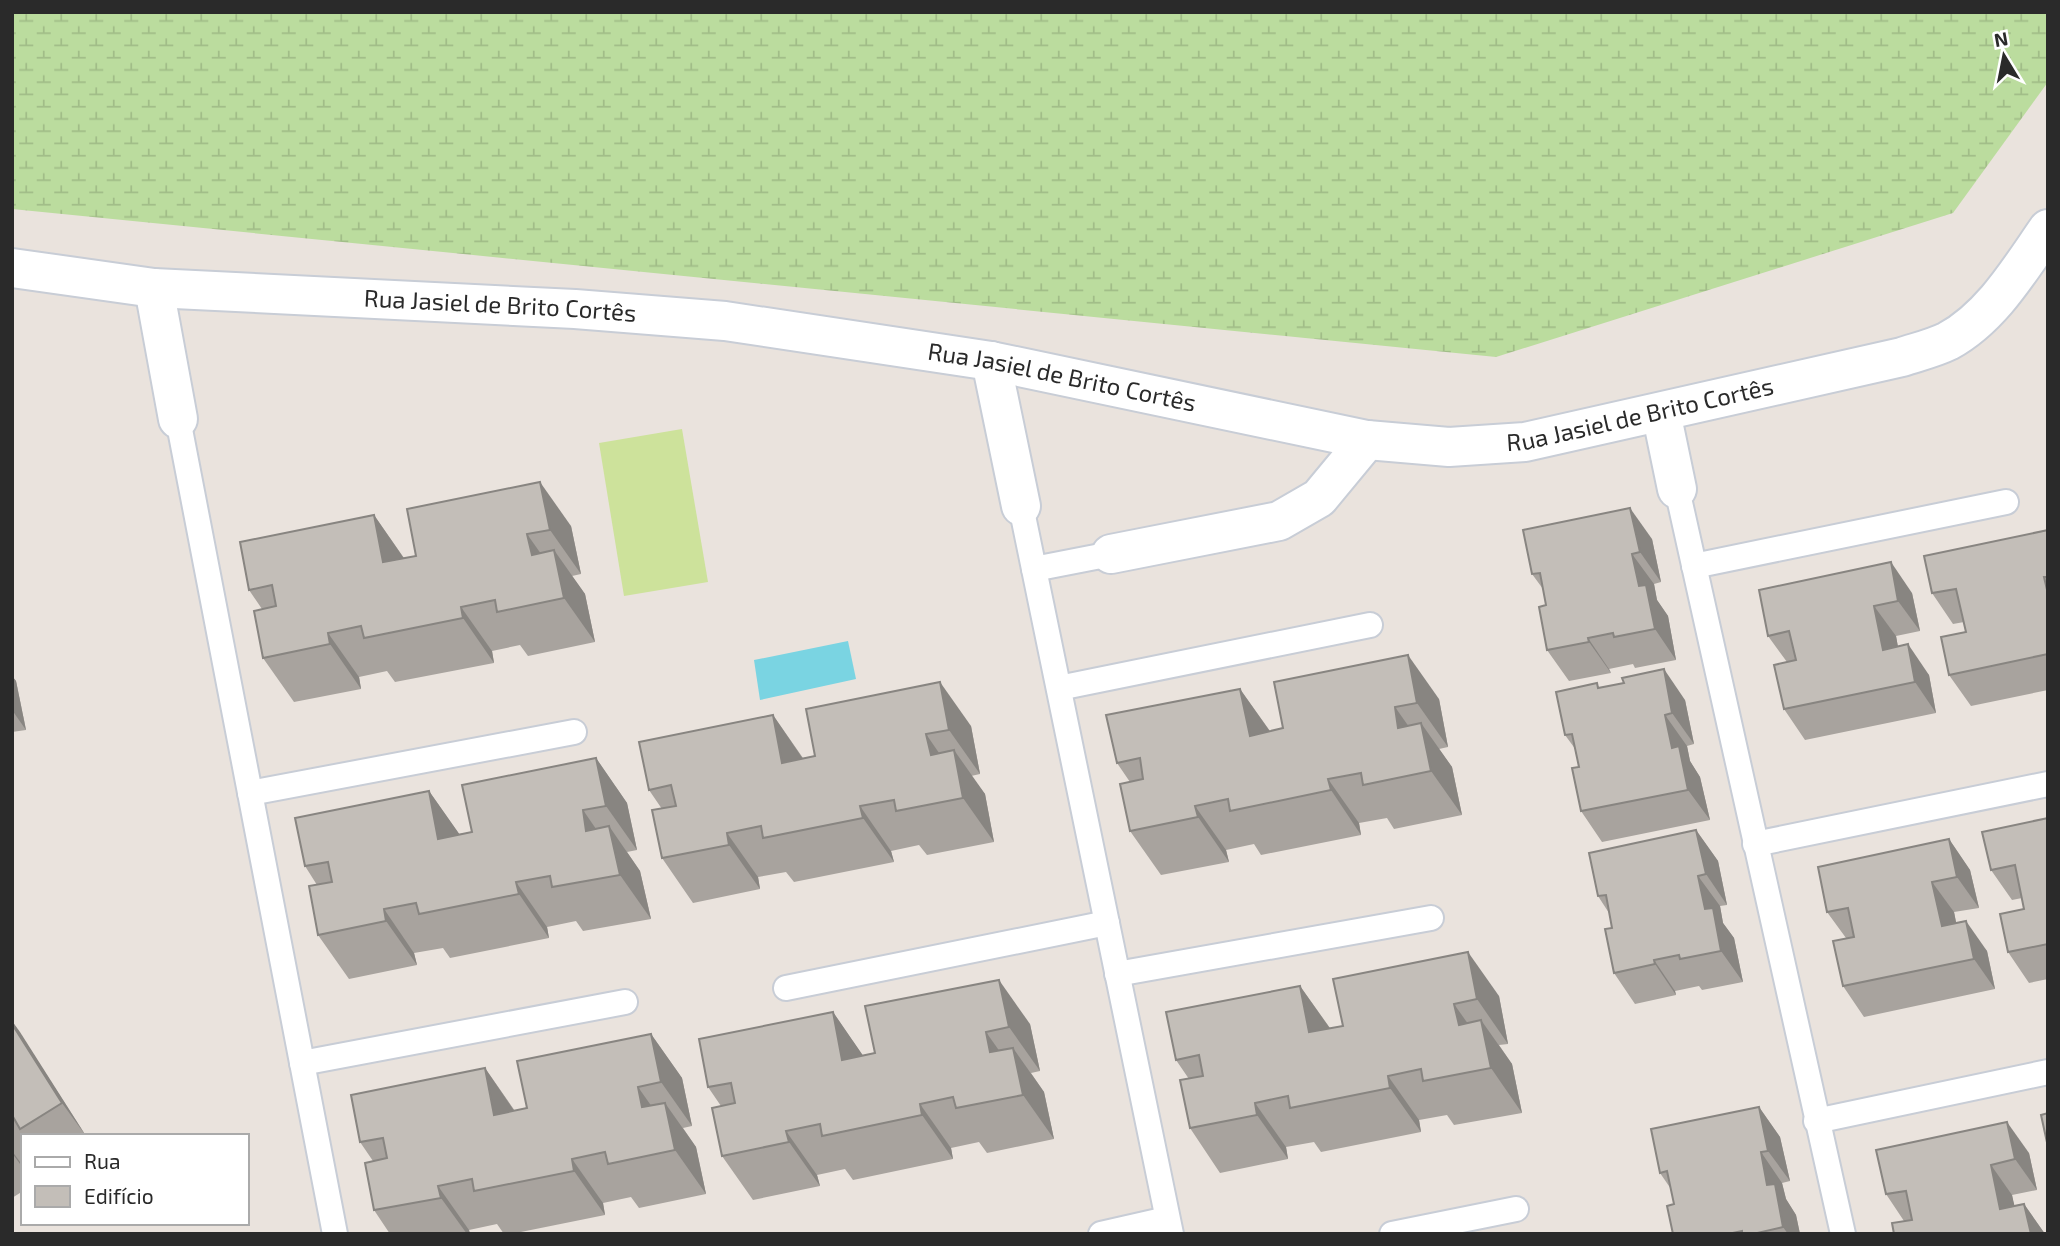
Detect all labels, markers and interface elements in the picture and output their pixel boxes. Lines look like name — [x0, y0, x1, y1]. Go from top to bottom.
north arrow — [1969, 21, 2039, 91]
text: N — [1992, 26, 2010, 51]
street label: Rua Jasiel de Brito Cortês — [363, 282, 638, 327]
street label: Rua Jasiel de Brito Cortês — [926, 336, 1199, 417]
street label: Rua Jasiel de Brito Cortês — [1506, 370, 1776, 456]
legend — [21, 1134, 248, 1225]
text: Rua — [84, 1148, 120, 1173]
text: Edifício — [84, 1183, 154, 1208]

